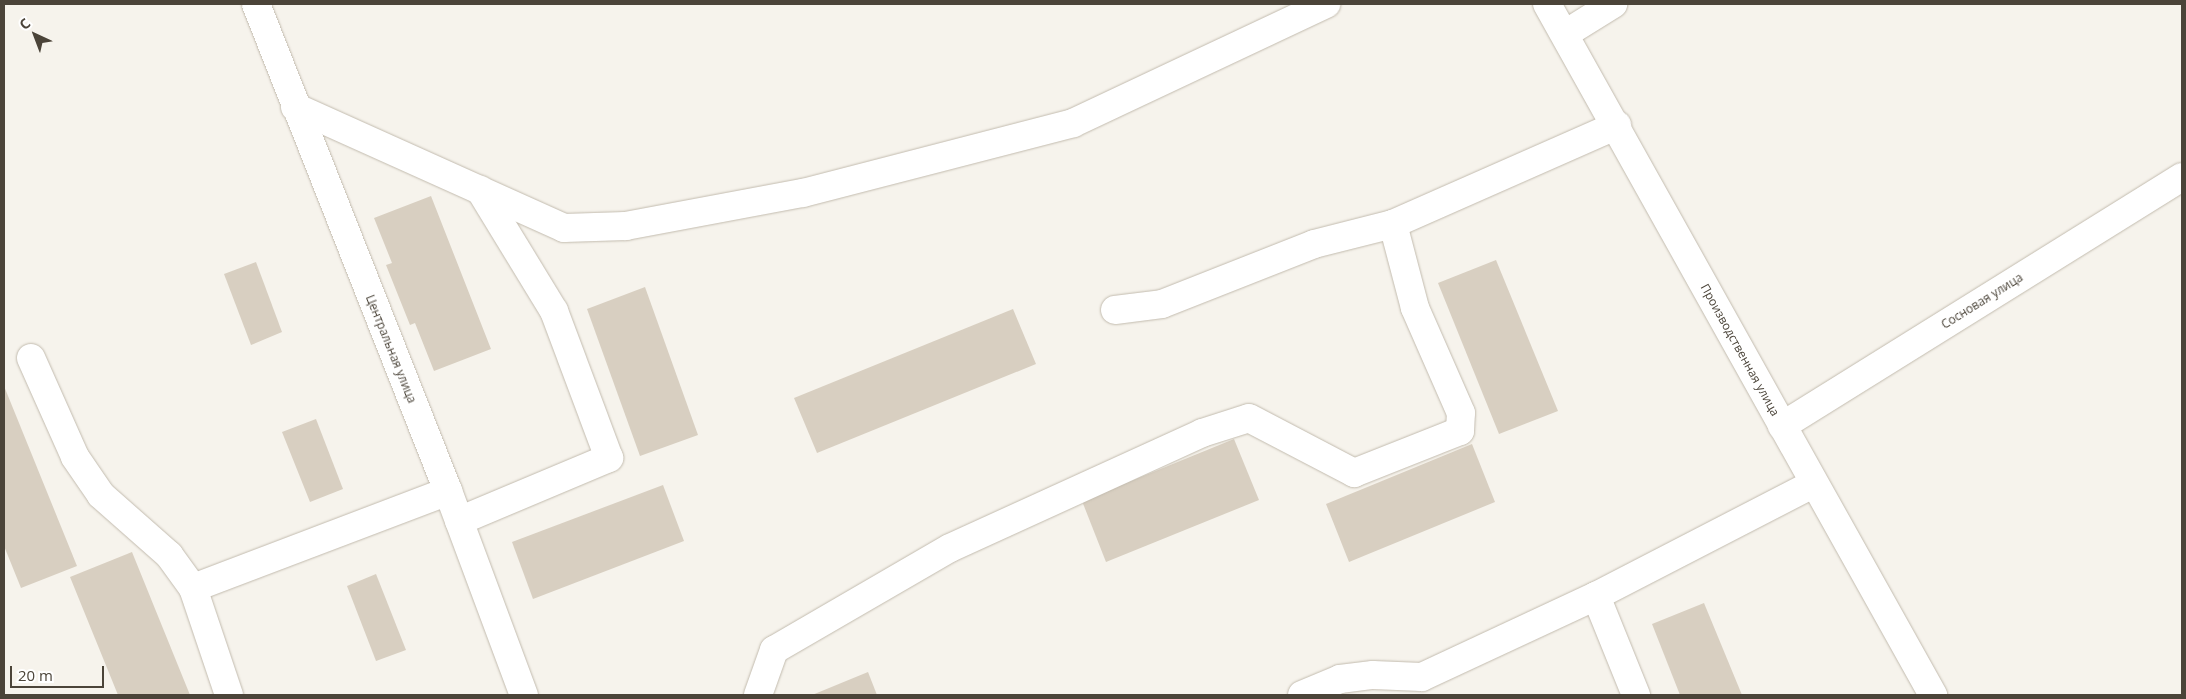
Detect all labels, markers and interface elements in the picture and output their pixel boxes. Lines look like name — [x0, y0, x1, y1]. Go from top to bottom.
north arrow — [10, 10, 60, 60]
text: С — [15, 14, 34, 34]
street label: Сосновая улица — [1939, 270, 2025, 332]
street label: Производственная улица — [1698, 281, 1782, 419]
street label: Центральная улица — [363, 293, 419, 405]
scale bar — [12, 656, 106, 688]
text: 20 m — [18, 665, 53, 685]

